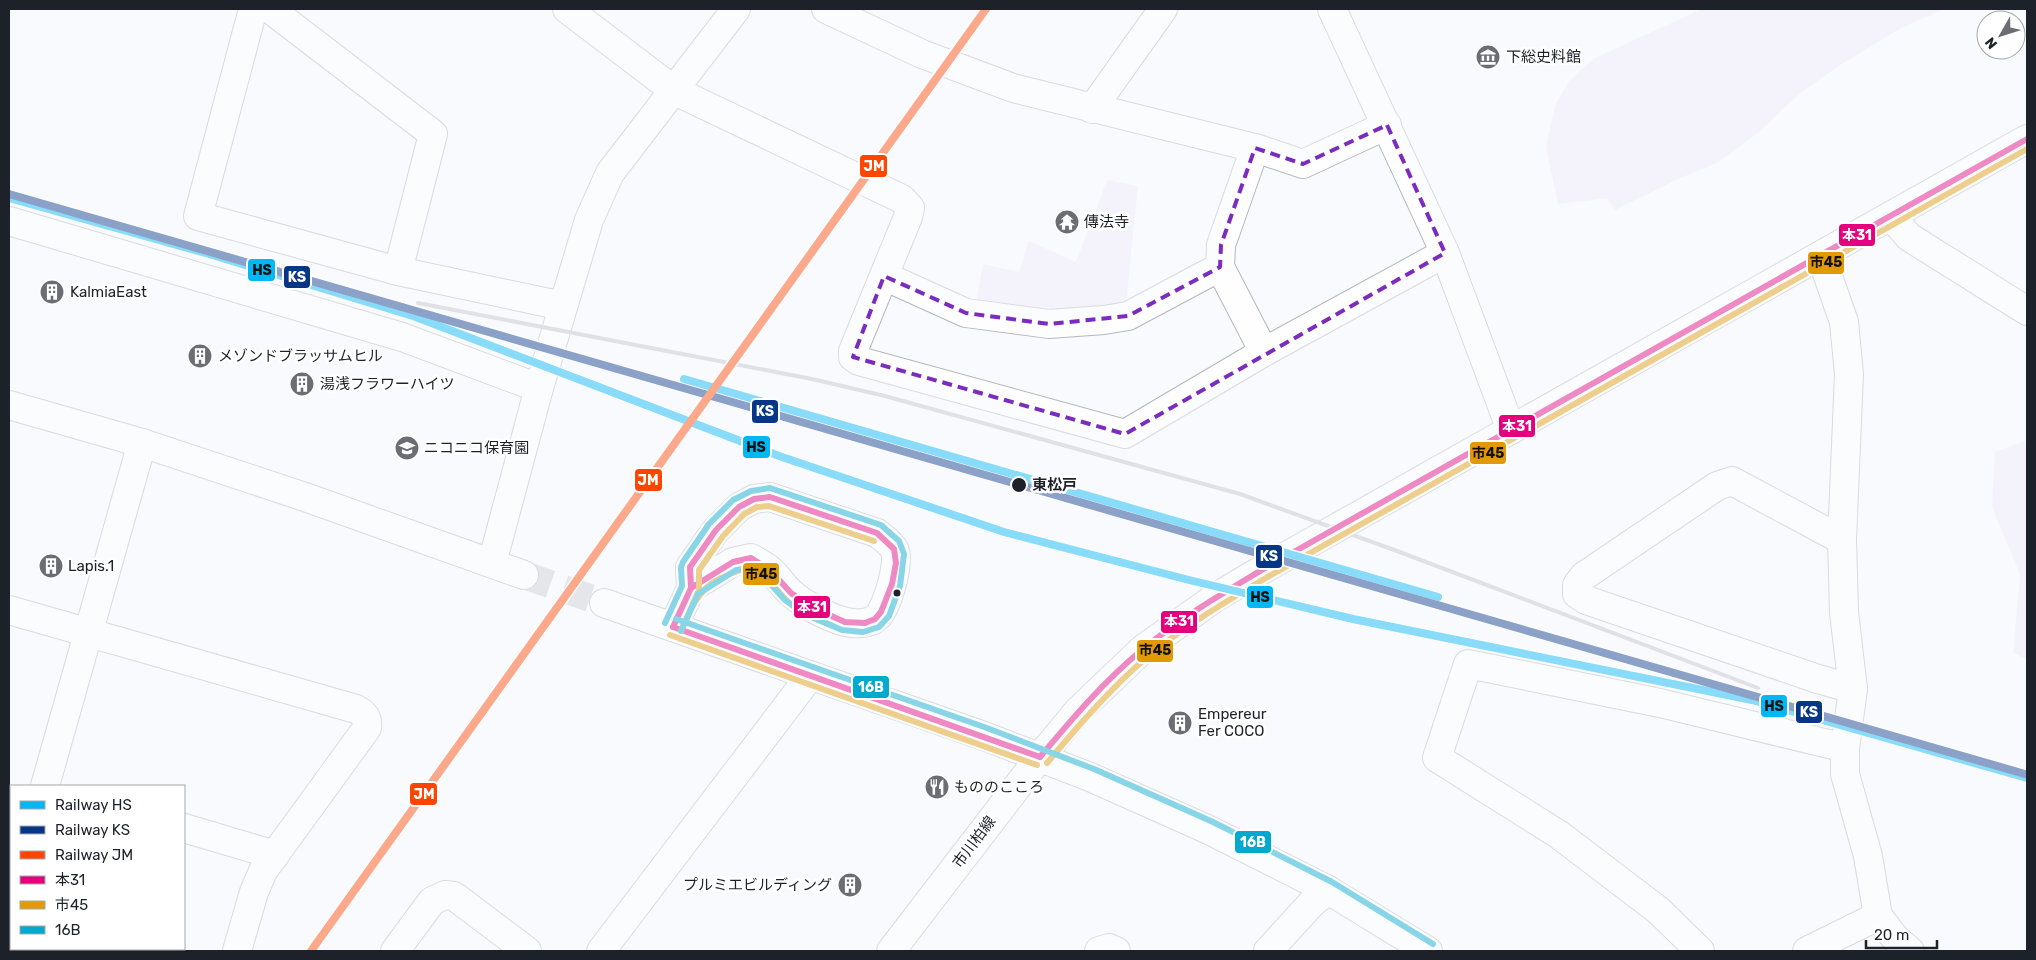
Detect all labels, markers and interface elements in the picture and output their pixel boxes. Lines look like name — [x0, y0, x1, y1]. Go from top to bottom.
north arrow — [1976, 10, 2026, 60]
text: N — [1982, 34, 2001, 52]
museum icon: 下総史料館 — [1475, 44, 1501, 70]
place label: 下総史料館 — [1506, 48, 1581, 66]
line badge: JM — [859, 154, 888, 178]
text: JM — [864, 158, 885, 175]
temple icon: 傳法寺 — [1054, 209, 1080, 235]
place label: 傳法寺 — [1084, 213, 1129, 231]
line badge: 本31 — [1838, 223, 1876, 247]
text: 本31 — [1842, 227, 1872, 244]
line badge: 市45 — [1807, 251, 1845, 275]
text: 市45 — [1810, 254, 1842, 271]
line badge: HS — [247, 258, 276, 282]
text: HS — [252, 262, 272, 279]
line badge: KS — [283, 265, 311, 289]
text: KS — [288, 269, 306, 286]
building icon: KalmiaEast — [39, 279, 65, 305]
place label: KalmiaEast — [70, 283, 147, 301]
building icon: メゾンドブラッサムヒル — [187, 343, 213, 369]
place label: メゾンドブラッサムヒル — [218, 347, 383, 365]
building icon: 湯浅フラワーハイツ — [289, 371, 315, 397]
place label: 湯浅フラワーハイツ — [320, 375, 454, 393]
line badge: KS — [751, 399, 779, 424]
text: KS — [756, 403, 774, 420]
line badge: 本31 — [1498, 414, 1536, 438]
text: 本31 — [1502, 418, 1532, 435]
school or university icon: ニコニコ保育園 — [394, 435, 420, 461]
line badge: HS — [742, 435, 771, 459]
place label: ニコニコ保育園 — [424, 439, 529, 457]
text: HS — [746, 439, 766, 456]
line badge: 市45 — [1469, 441, 1507, 465]
text: 市45 — [1472, 445, 1504, 462]
line badge: JM — [634, 468, 663, 492]
text: JM — [638, 472, 659, 489]
marker: 東松戸 — [1010, 476, 1028, 494]
place label: 東松戸 — [1032, 476, 1077, 494]
line badge: KS — [1255, 544, 1283, 569]
text: KS — [1260, 548, 1278, 565]
building icon: Lapis.1 — [38, 553, 64, 579]
place label: Lapis.1 — [68, 557, 114, 575]
line badge: 市45 — [742, 562, 780, 586]
text: 市45 — [745, 566, 777, 583]
line badge: HS — [1246, 585, 1274, 609]
unlabelled marker — [892, 588, 902, 598]
text: HS — [1250, 589, 1270, 606]
line badge: 本31 — [793, 595, 831, 619]
text: 本31 — [797, 599, 827, 616]
line badge: 本31 — [1160, 610, 1198, 634]
text: 本31 — [1164, 613, 1194, 630]
line badge: 市45 — [1136, 639, 1174, 663]
text: 市45 — [1139, 642, 1171, 659]
line badge: 16B — [852, 675, 890, 699]
text: 16B — [858, 679, 884, 696]
line badge: HS — [1760, 694, 1788, 718]
text: HS — [1764, 698, 1784, 715]
line badge: KS — [1795, 700, 1823, 724]
text: KS — [1800, 704, 1818, 721]
place label: Empereur Fer COCO — [1198, 705, 1267, 740]
building icon: Empereur Fer COCO — [1167, 710, 1193, 736]
restaurant icon: もののこころ — [924, 774, 950, 800]
place label: もののこころ — [954, 778, 1044, 796]
line badge: JM — [409, 782, 438, 806]
legend — [10, 785, 185, 950]
text: JM — [414, 786, 435, 803]
text: Railway HS — [55, 796, 132, 814]
street label: 市川柏線 — [949, 813, 999, 871]
text: Railway KS — [55, 821, 130, 839]
line badge: 16B — [1234, 830, 1272, 854]
text: 16B — [1240, 834, 1266, 851]
text: Railway JM — [55, 846, 133, 864]
text: 本31 — [55, 871, 85, 889]
building icon: プルミエビルディング — [837, 872, 863, 898]
place label: プルミエビルディング — [683, 876, 832, 894]
text: 市45 — [55, 896, 88, 914]
scale bar — [1866, 918, 1937, 950]
text: 16B — [55, 921, 81, 939]
text: 20 m — [1874, 926, 1909, 944]

